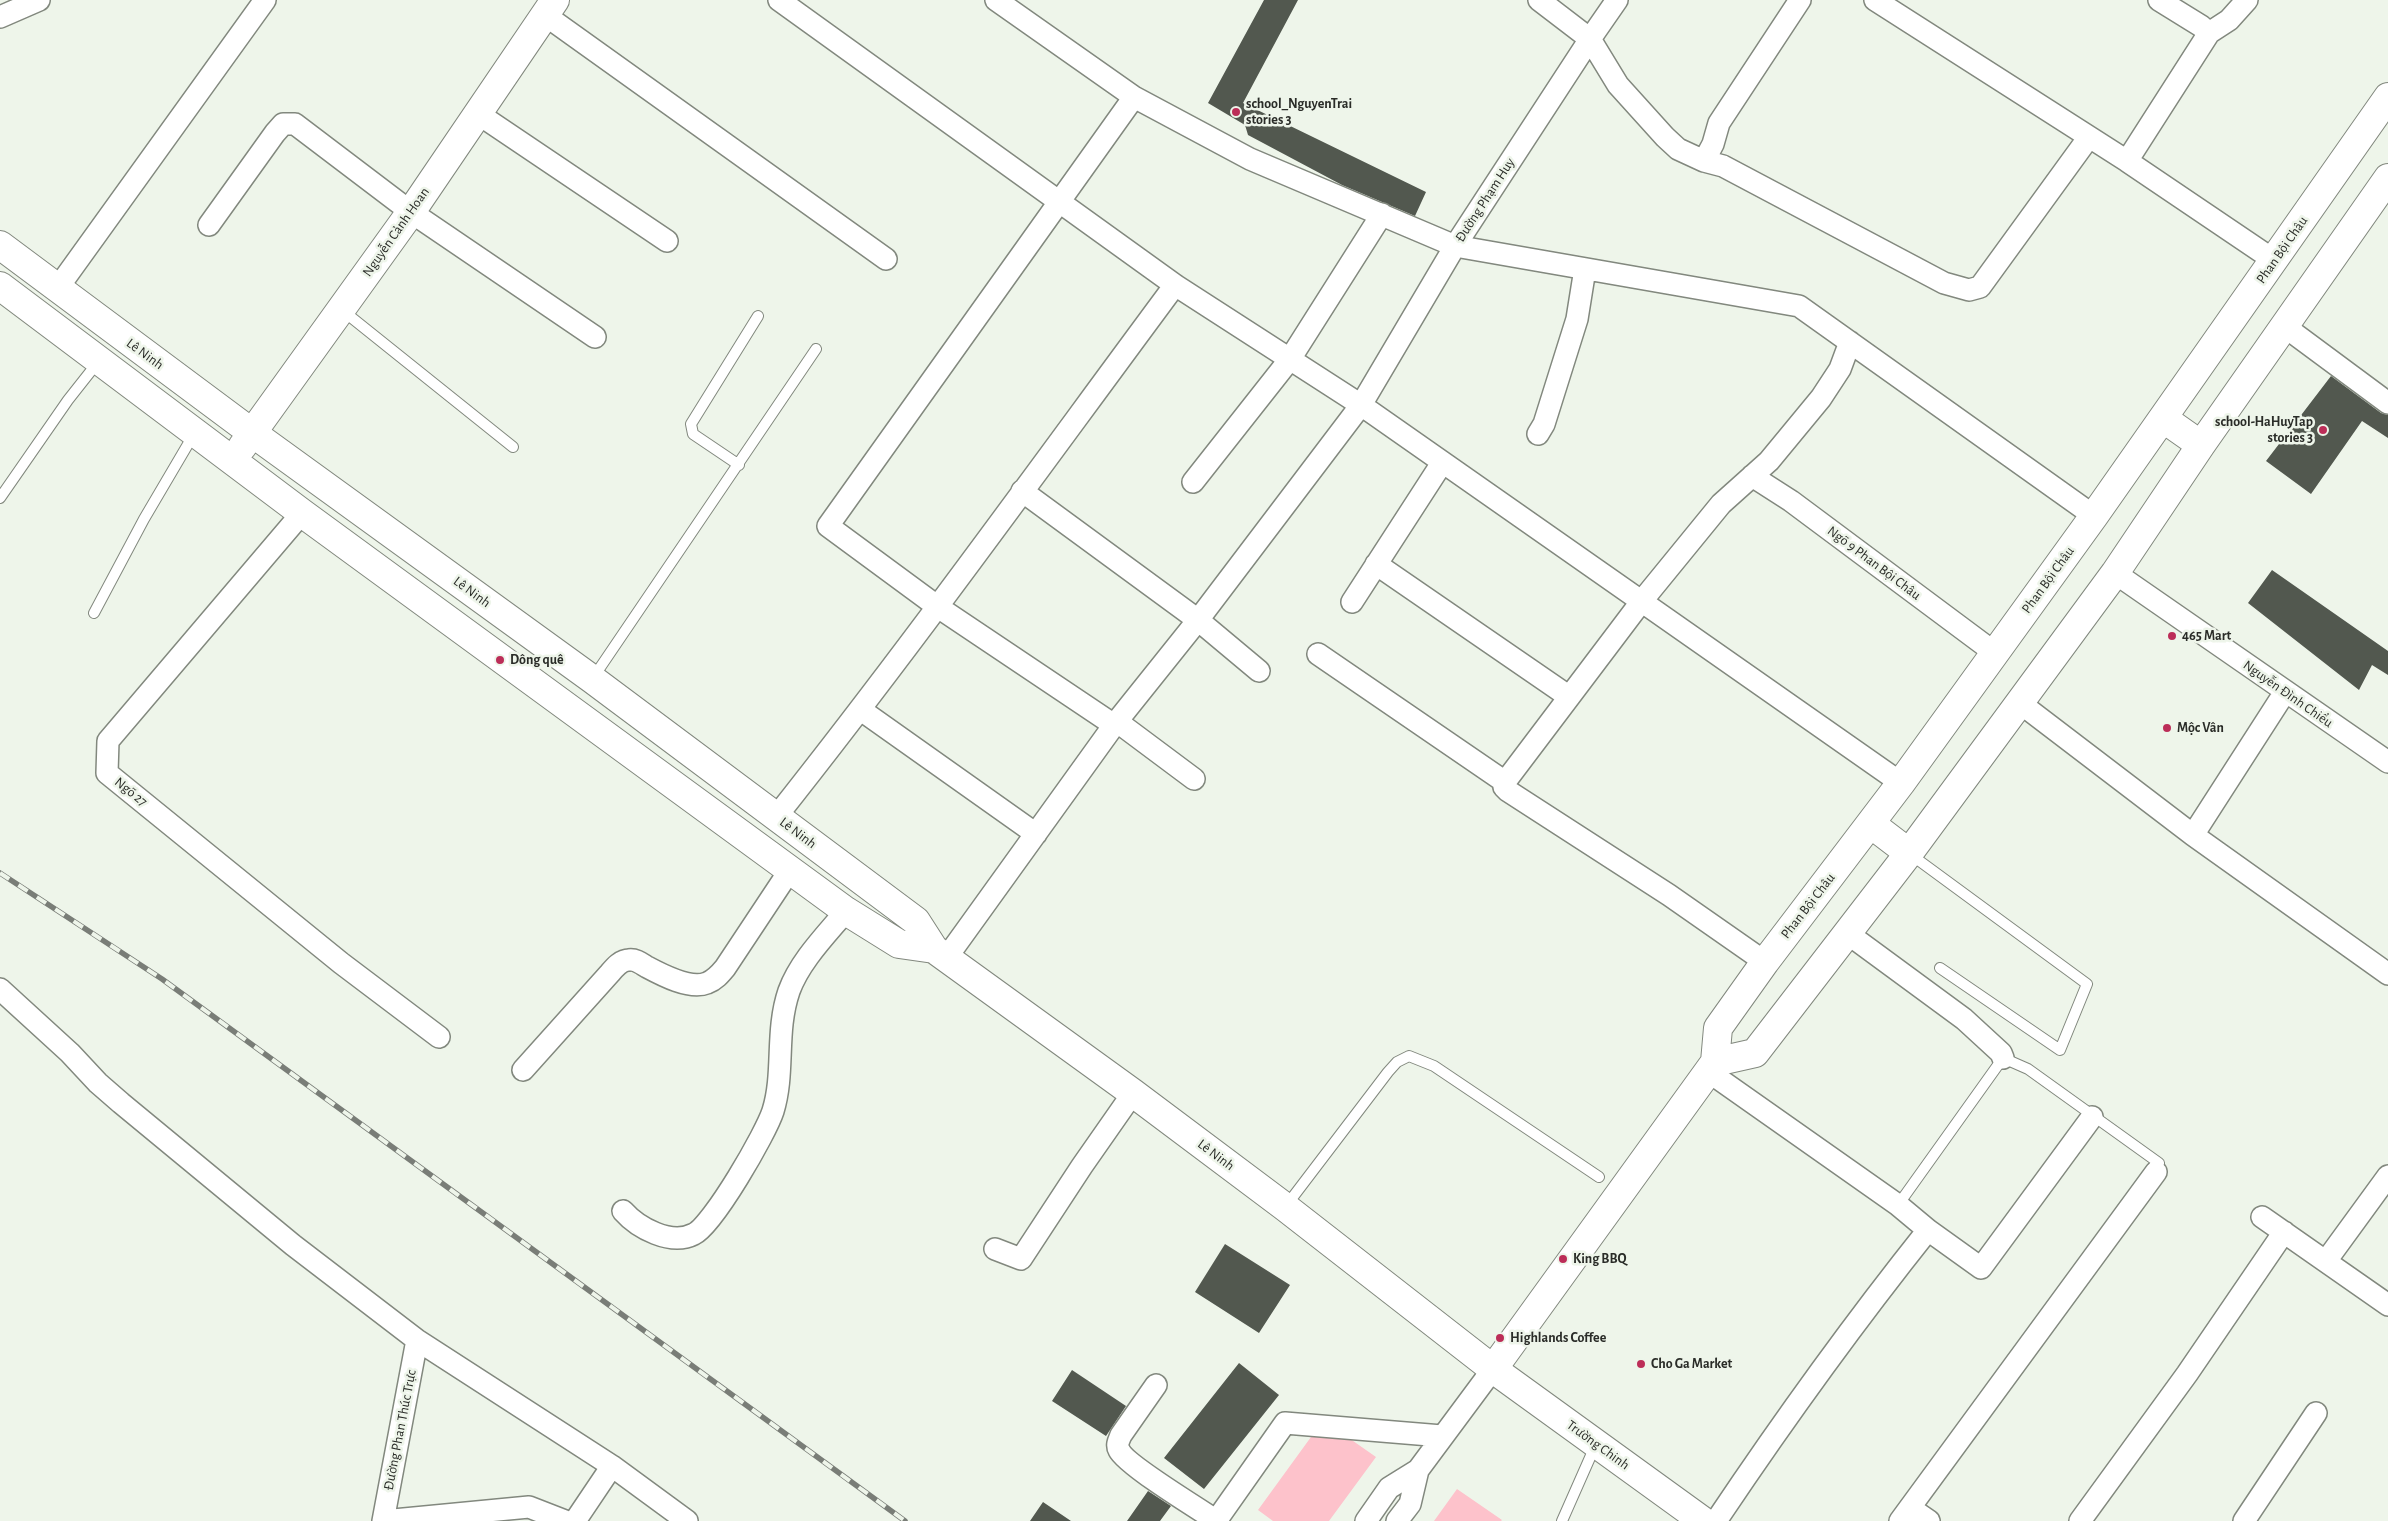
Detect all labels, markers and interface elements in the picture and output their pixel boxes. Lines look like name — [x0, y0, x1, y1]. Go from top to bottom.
place label: school_NguyenTrai stories 3 — [1246, 96, 1352, 128]
marker: school_NguyenTrai stories 3 — [1230, 106, 1242, 118]
street label: Đường Phạm Huy — [1452, 155, 1518, 245]
street label: Nguyễn Cảnh Hoan — [359, 184, 433, 280]
street label: Phan Bội Châu — [2253, 213, 2311, 287]
street label: Lê Ninh — [123, 335, 167, 373]
place label: school-HaHuyTap stories 3 — [2215, 414, 2313, 447]
marker: school-HaHuyTap stories 3 — [2317, 424, 2329, 436]
street label: Ngõ 9 Phan Bội Châu — [1824, 522, 1924, 604]
street label: Phan Bội Châu — [2018, 543, 2078, 617]
street label: Lê Ninh — [450, 573, 494, 611]
place label: 465 Mart — [2182, 628, 2231, 644]
marker: 465 Mart — [2166, 630, 2178, 642]
place label: Dông quê — [510, 652, 564, 668]
marker: Dông quê — [494, 654, 506, 666]
street label: Nguyễn Đình Chiểu — [2240, 657, 2336, 731]
place label: Mộc Vân — [2177, 720, 2224, 736]
marker: Mộc Vân — [2161, 722, 2173, 734]
street label: Ngõ 27 — [111, 774, 151, 810]
street label: Lê Ninh — [776, 814, 820, 852]
street label: Phan Bội Châu — [1777, 870, 1839, 942]
street label: Lê Ninh — [1194, 1136, 1238, 1174]
place label: King BBQ — [1573, 1251, 1627, 1267]
marker: King BBQ — [1557, 1253, 1569, 1265]
place label: Highlands Coffee — [1510, 1330, 1606, 1346]
marker: Highlands Coffee — [1494, 1332, 1506, 1344]
place label: Cho Ga Market — [1651, 1356, 1732, 1372]
marker: Cho Ga Market — [1635, 1358, 1647, 1370]
street label: Đường Phan Thúc Trực — [380, 1368, 420, 1492]
street label: Trường Chinh — [1563, 1417, 1633, 1473]

